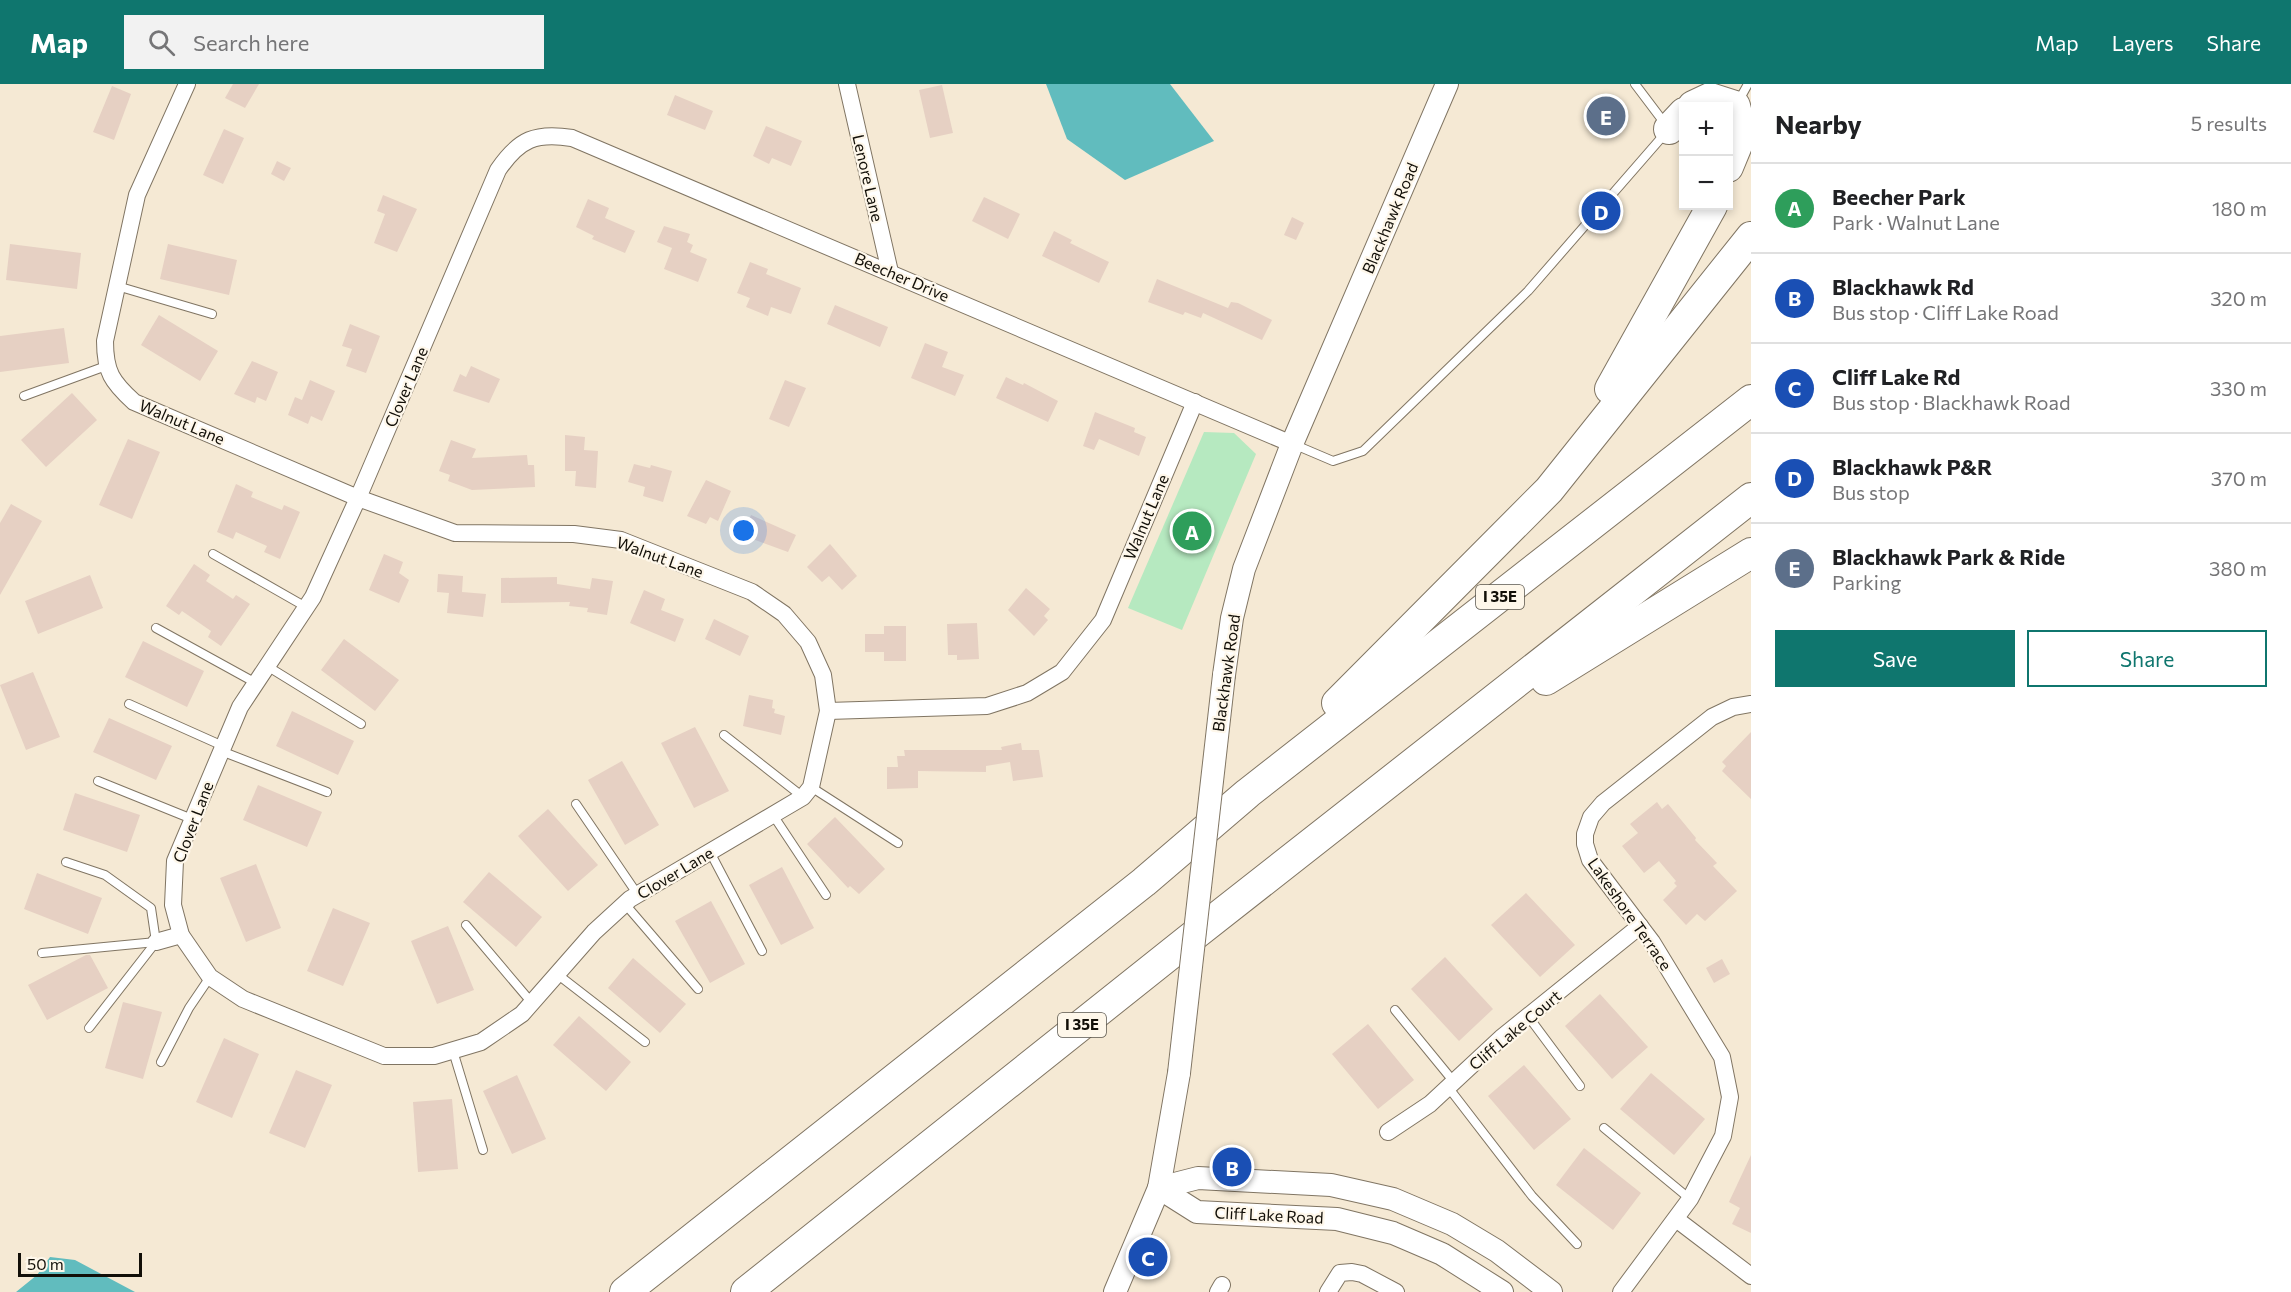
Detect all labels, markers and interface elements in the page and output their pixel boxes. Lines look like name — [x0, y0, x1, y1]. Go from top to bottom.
search box — [124, 15, 544, 69]
text: Map — [30, 25, 88, 59]
icon: search — [145, 26, 178, 59]
text: Search here — [193, 29, 309, 56]
text: Map — [2035, 30, 2079, 55]
text: Layers — [2112, 30, 2174, 55]
text: Share — [2207, 30, 2261, 55]
pin: E — [1586, 93, 1626, 138]
map controls — [1679, 102, 1733, 210]
button: + — [1679, 102, 1733, 156]
text: Nearby — [1775, 108, 1862, 139]
text: 5 results — [2191, 111, 2267, 135]
street label: Lenore Lane — [849, 132, 888, 223]
button: − — [1679, 156, 1733, 210]
street label: Blackhawk Road — [1358, 160, 1421, 276]
text: Beecher Park — [1832, 183, 1966, 210]
pin: D — [1582, 188, 1620, 234]
text: A — [1787, 196, 1802, 220]
text: 180 m — [2212, 196, 2267, 220]
text: Park · Walnut Lane — [1832, 210, 2000, 234]
street label: Beecher Drive — [852, 248, 952, 305]
text: Blackhawk Rd — [1832, 273, 1974, 300]
text: B — [1788, 286, 1801, 310]
text: 320 m — [2210, 286, 2267, 310]
text: Bus stop · Cliff Lake Road — [1832, 300, 2059, 324]
street label: Clover Lane — [380, 344, 431, 430]
text: Cliff Lake Rd — [1832, 363, 1960, 390]
text: C — [1788, 376, 1801, 400]
text: 330 m — [2210, 376, 2267, 400]
text: Bus stop · Blackhawk Road — [1832, 390, 2071, 414]
street label: Walnut Lane — [137, 395, 228, 448]
text: Blackhawk P&R — [1832, 453, 1992, 480]
text: D — [1787, 466, 1802, 490]
text: 370 m — [2211, 466, 2267, 490]
street label: Walnut Lane — [1119, 471, 1172, 562]
text: Bus stop — [1832, 480, 1910, 504]
pin: A — [1172, 508, 1212, 554]
your location — [729, 516, 758, 545]
street label: Walnut Lane — [614, 532, 706, 581]
text: Blackhawk Park & Ride — [1832, 543, 2065, 570]
text: E — [1789, 556, 1800, 580]
text: 380 m — [2209, 556, 2267, 580]
text: Parking — [1832, 570, 1901, 594]
road number: I 35E — [1476, 585, 1524, 609]
street label: Blackhawk Road — [1208, 613, 1243, 733]
button: Save — [1775, 630, 2015, 687]
button: Share — [2027, 630, 2267, 687]
street label: Clover Lane — [168, 779, 217, 865]
street label: Clover Lane — [633, 842, 716, 903]
street label: Lakeshore Terrace — [1585, 854, 1676, 974]
street label: Cliff Lake Court — [1465, 985, 1565, 1074]
road number: I 35E — [1058, 1013, 1106, 1037]
pin: B — [1212, 1144, 1252, 1190]
street label: Cliff Lake Road — [1214, 1202, 1324, 1227]
pin: C — [1128, 1234, 1168, 1280]
scale bar — [18, 1250, 142, 1278]
text: 50 m — [27, 1254, 64, 1273]

